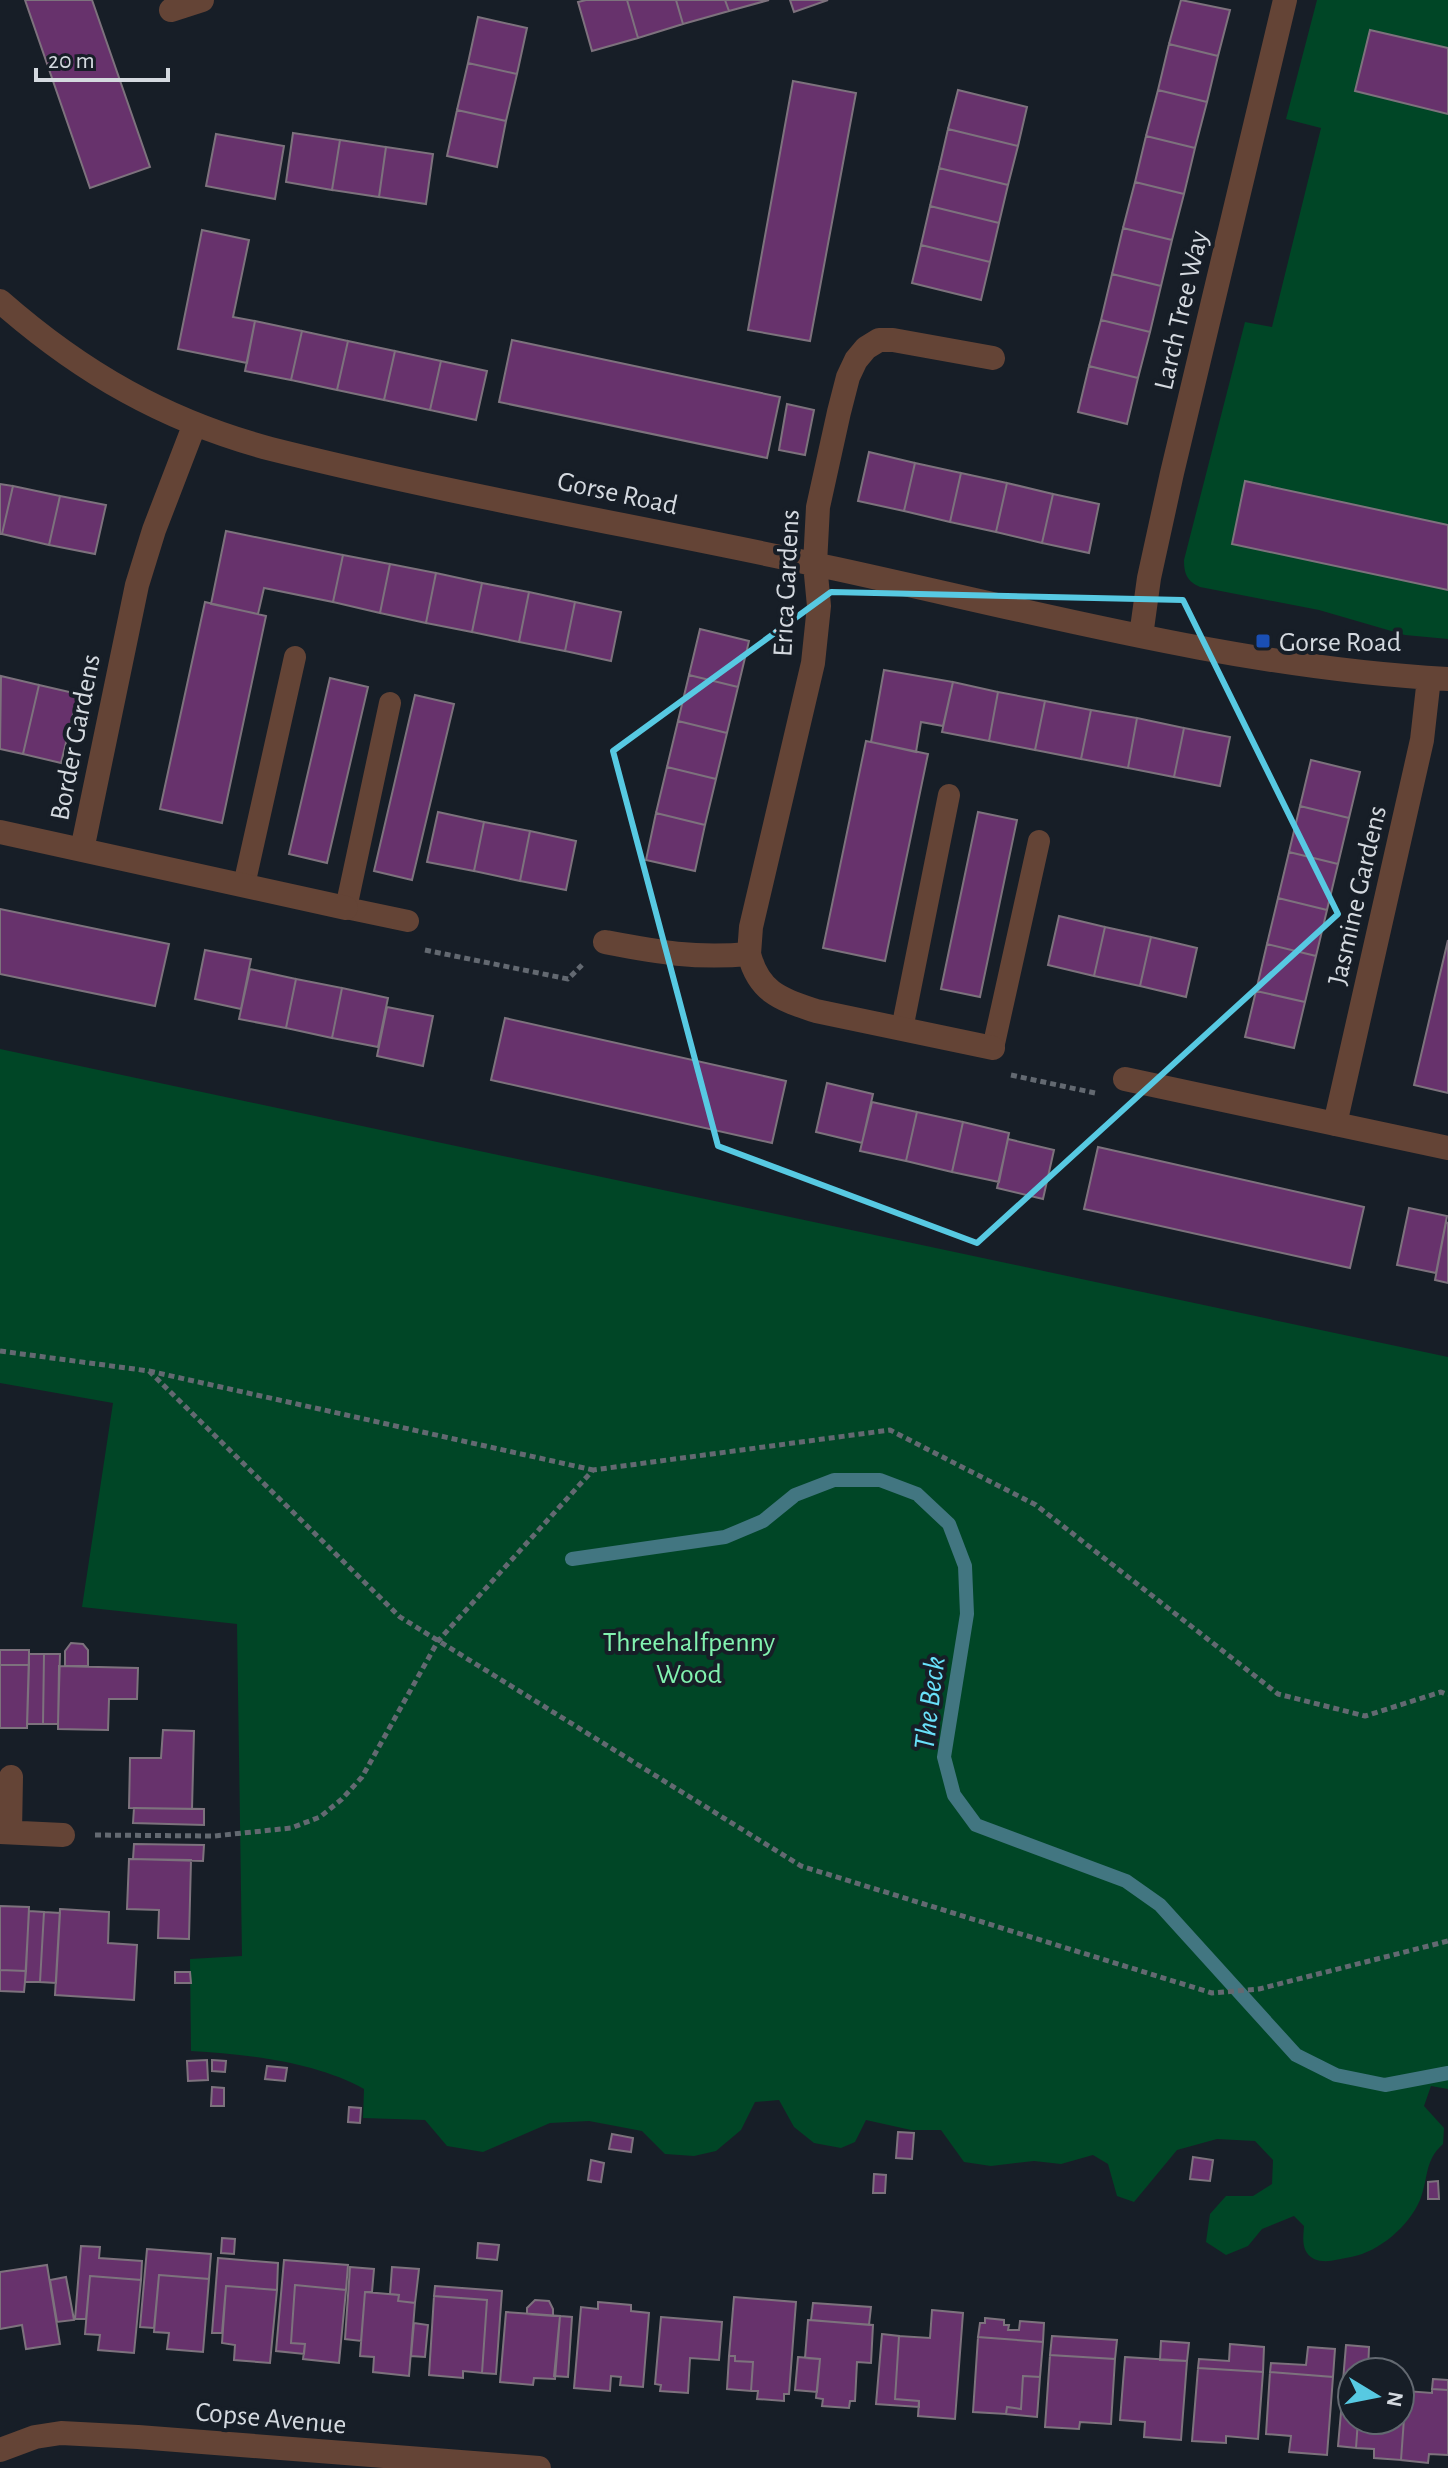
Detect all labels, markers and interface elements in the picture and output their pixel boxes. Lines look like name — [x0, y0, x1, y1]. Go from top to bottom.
scale bar — [36, 32, 168, 82]
text: 20 m — [48, 49, 95, 73]
street label: Larch Tree Way — [1150, 228, 1214, 393]
street label: Gorse Road — [555, 468, 680, 520]
street label: Erica Gardens — [769, 509, 805, 657]
place label: Gorse Road — [1279, 629, 1401, 657]
marker: Gorse Road — [1254, 632, 1272, 650]
street label: Border Gardens — [46, 652, 106, 823]
street label: Jasmine Gardens — [1324, 803, 1392, 988]
park label: Threehalfpenny Wood — [603, 1629, 775, 1689]
water label: The Beck — [909, 1654, 951, 1752]
north arrow — [1336, 2356, 1416, 2436]
text: N — [1383, 2390, 1407, 2409]
street label: Copse Avenue — [194, 2398, 348, 2440]

